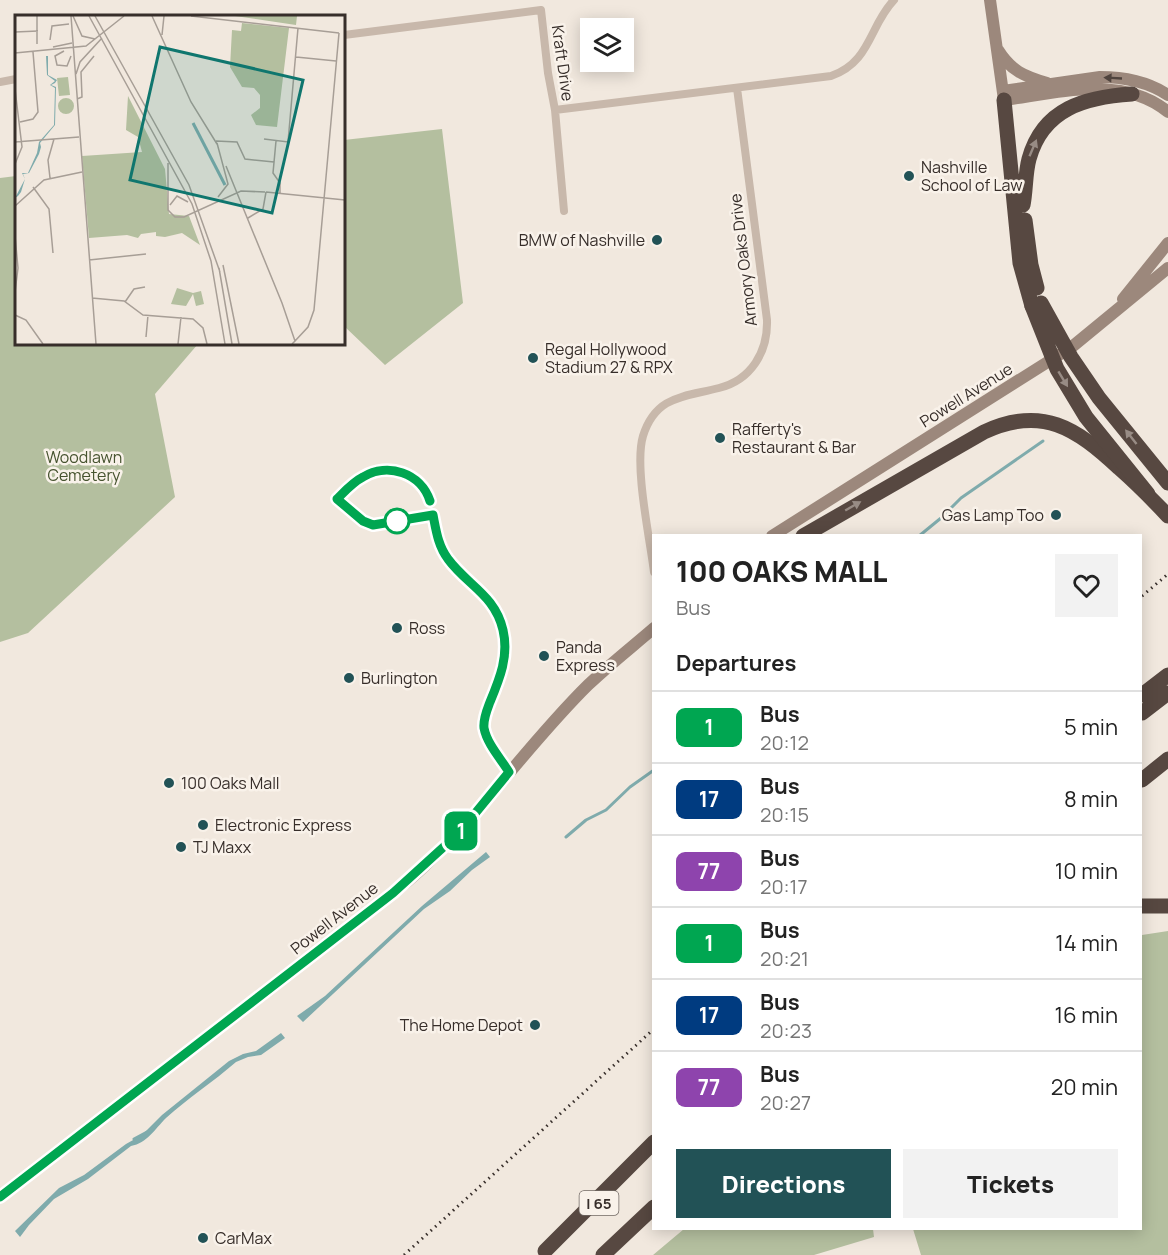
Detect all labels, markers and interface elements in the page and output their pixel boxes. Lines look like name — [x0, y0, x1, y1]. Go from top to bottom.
inset map — [15, 15, 345, 345]
map controls — [580, 18, 634, 72]
button: layers — [580, 18, 634, 72]
street label: Kraft Drive — [547, 24, 579, 102]
one-way arrow — [1104, 73, 1123, 82]
one-way arrow — [1028, 139, 1038, 157]
place label: Nashville School of Law — [921, 156, 1022, 196]
marker: Nashville School of Law — [902, 169, 916, 183]
street label: Armory Oaks Drive — [724, 192, 762, 328]
place label: BMW of Nashville — [519, 229, 645, 251]
marker: BMW of Nashville — [650, 233, 664, 247]
place label: Regal Hollywood Stadium 27 & RPX — [545, 338, 673, 378]
marker: Regal Hollywood Stadium 27 & RPX — [526, 351, 540, 365]
street label: Powell Avenue — [915, 358, 1017, 432]
one-way arrow — [1058, 371, 1069, 387]
place label: Rafferty's Restaurant & Bar — [732, 418, 856, 458]
one-way arrow — [1125, 430, 1137, 445]
marker: Rafferty's Restaurant & Bar — [713, 431, 727, 445]
park label: Woodlawn Cemetery — [46, 446, 122, 486]
one-way arrow — [845, 501, 861, 512]
place label: Gas Lamp Too — [942, 504, 1044, 526]
unlabelled marker — [384, 508, 410, 534]
marker: Gas Lamp Too — [1049, 508, 1063, 522]
text: 100 OAKS MALL — [676, 552, 888, 590]
button: heart — [1055, 554, 1118, 617]
text: Bus — [676, 594, 711, 621]
place label: Ross — [409, 617, 445, 639]
marker: Ross — [390, 621, 404, 635]
place label: Panda Express — [556, 636, 615, 676]
text: Departures — [676, 648, 796, 678]
marker: Panda Express — [537, 649, 551, 663]
place label: Burlington — [361, 667, 438, 689]
marker: Burlington — [342, 671, 356, 685]
text: Bus — [760, 699, 800, 729]
text: 5 min — [1064, 712, 1118, 742]
text: 1 — [704, 713, 714, 741]
text: 20:12 — [760, 729, 809, 756]
text: Bus — [760, 771, 800, 801]
place label: 100 Oaks Mall — [181, 772, 280, 794]
marker: 100 Oaks Mall — [162, 776, 176, 790]
text: 8 min — [1064, 784, 1118, 814]
text: 17 — [699, 785, 719, 813]
text: 20:15 — [760, 801, 809, 828]
line badge: 1 — [442, 812, 480, 850]
place label: Electronic Express — [215, 814, 352, 836]
text: 1 — [456, 817, 466, 845]
marker: Electronic Express — [196, 818, 210, 832]
place label: TJ Maxx — [193, 836, 252, 858]
marker: TJ Maxx — [174, 840, 188, 854]
text: Bus — [760, 843, 800, 873]
text: 10 min — [1055, 856, 1118, 886]
text: 77 — [698, 857, 720, 885]
text: 20:17 — [760, 873, 807, 900]
street label: Powell Avenue — [286, 877, 382, 959]
text: Bus — [760, 915, 800, 945]
text: 14 min — [1055, 928, 1118, 958]
text: 1 — [704, 929, 714, 957]
text: 20:21 — [760, 945, 809, 972]
text: Bus — [760, 987, 800, 1017]
text: 16 min — [1055, 1000, 1118, 1030]
text: 17 — [699, 1001, 719, 1029]
place label: The Home Depot — [400, 1014, 523, 1036]
text: 20:23 — [760, 1017, 812, 1044]
marker: The Home Depot — [528, 1018, 542, 1032]
text: Bus — [760, 1059, 800, 1089]
text: 20 min — [1051, 1072, 1118, 1102]
text: 77 — [698, 1073, 720, 1101]
text: 20:27 — [760, 1089, 811, 1116]
button: Directions — [676, 1149, 891, 1218]
button: Tickets — [903, 1149, 1118, 1218]
road number: I 65 — [580, 1191, 618, 1215]
place label: CarMax — [215, 1227, 272, 1249]
marker: CarMax — [196, 1231, 210, 1245]

